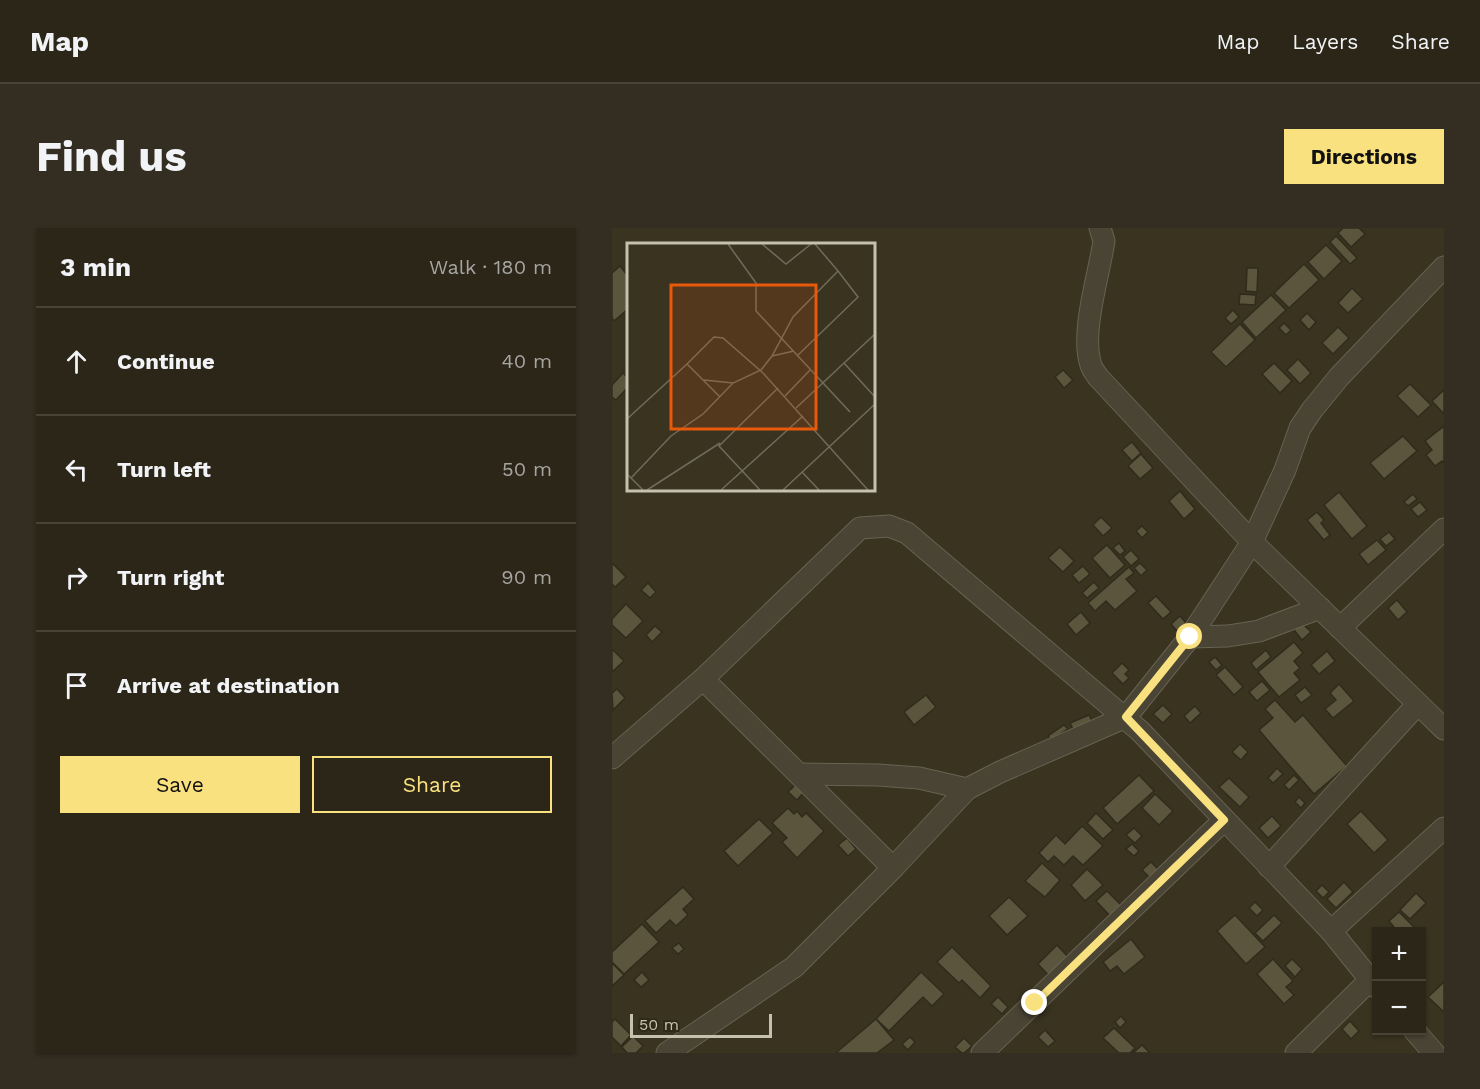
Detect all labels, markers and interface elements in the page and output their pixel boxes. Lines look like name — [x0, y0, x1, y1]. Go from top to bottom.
text: Map — [30, 25, 89, 58]
text: Map — [1216, 29, 1259, 54]
text: Layers — [1292, 29, 1358, 54]
text: Share — [1391, 29, 1450, 54]
button: Directions — [1284, 129, 1444, 184]
text: Find us — [36, 132, 187, 181]
inset map — [627, 243, 874, 490]
text: 3 min — [60, 252, 131, 282]
text: Walk · 180 m — [429, 255, 552, 279]
icon: ahead — [60, 345, 93, 378]
text: Continue — [117, 349, 215, 374]
text: 40 m — [501, 349, 552, 373]
icon: left — [60, 453, 93, 486]
text: Turn left — [117, 457, 211, 482]
text: 50 m — [502, 457, 552, 481]
icon: right — [60, 561, 93, 594]
text: Turn right — [117, 565, 224, 590]
text: 90 m — [501, 565, 552, 589]
route start — [1176, 623, 1202, 649]
icon: arrive — [60, 669, 93, 702]
text: Arrive at destination — [117, 673, 340, 698]
button: Save — [60, 756, 300, 813]
button: Share — [312, 756, 552, 813]
map controls — [1372, 927, 1426, 1035]
button: + — [1372, 927, 1426, 981]
button: − — [1372, 981, 1426, 1035]
route end — [1021, 989, 1047, 1015]
scale bar — [630, 1011, 772, 1038]
text: 50 m — [639, 1015, 679, 1034]

